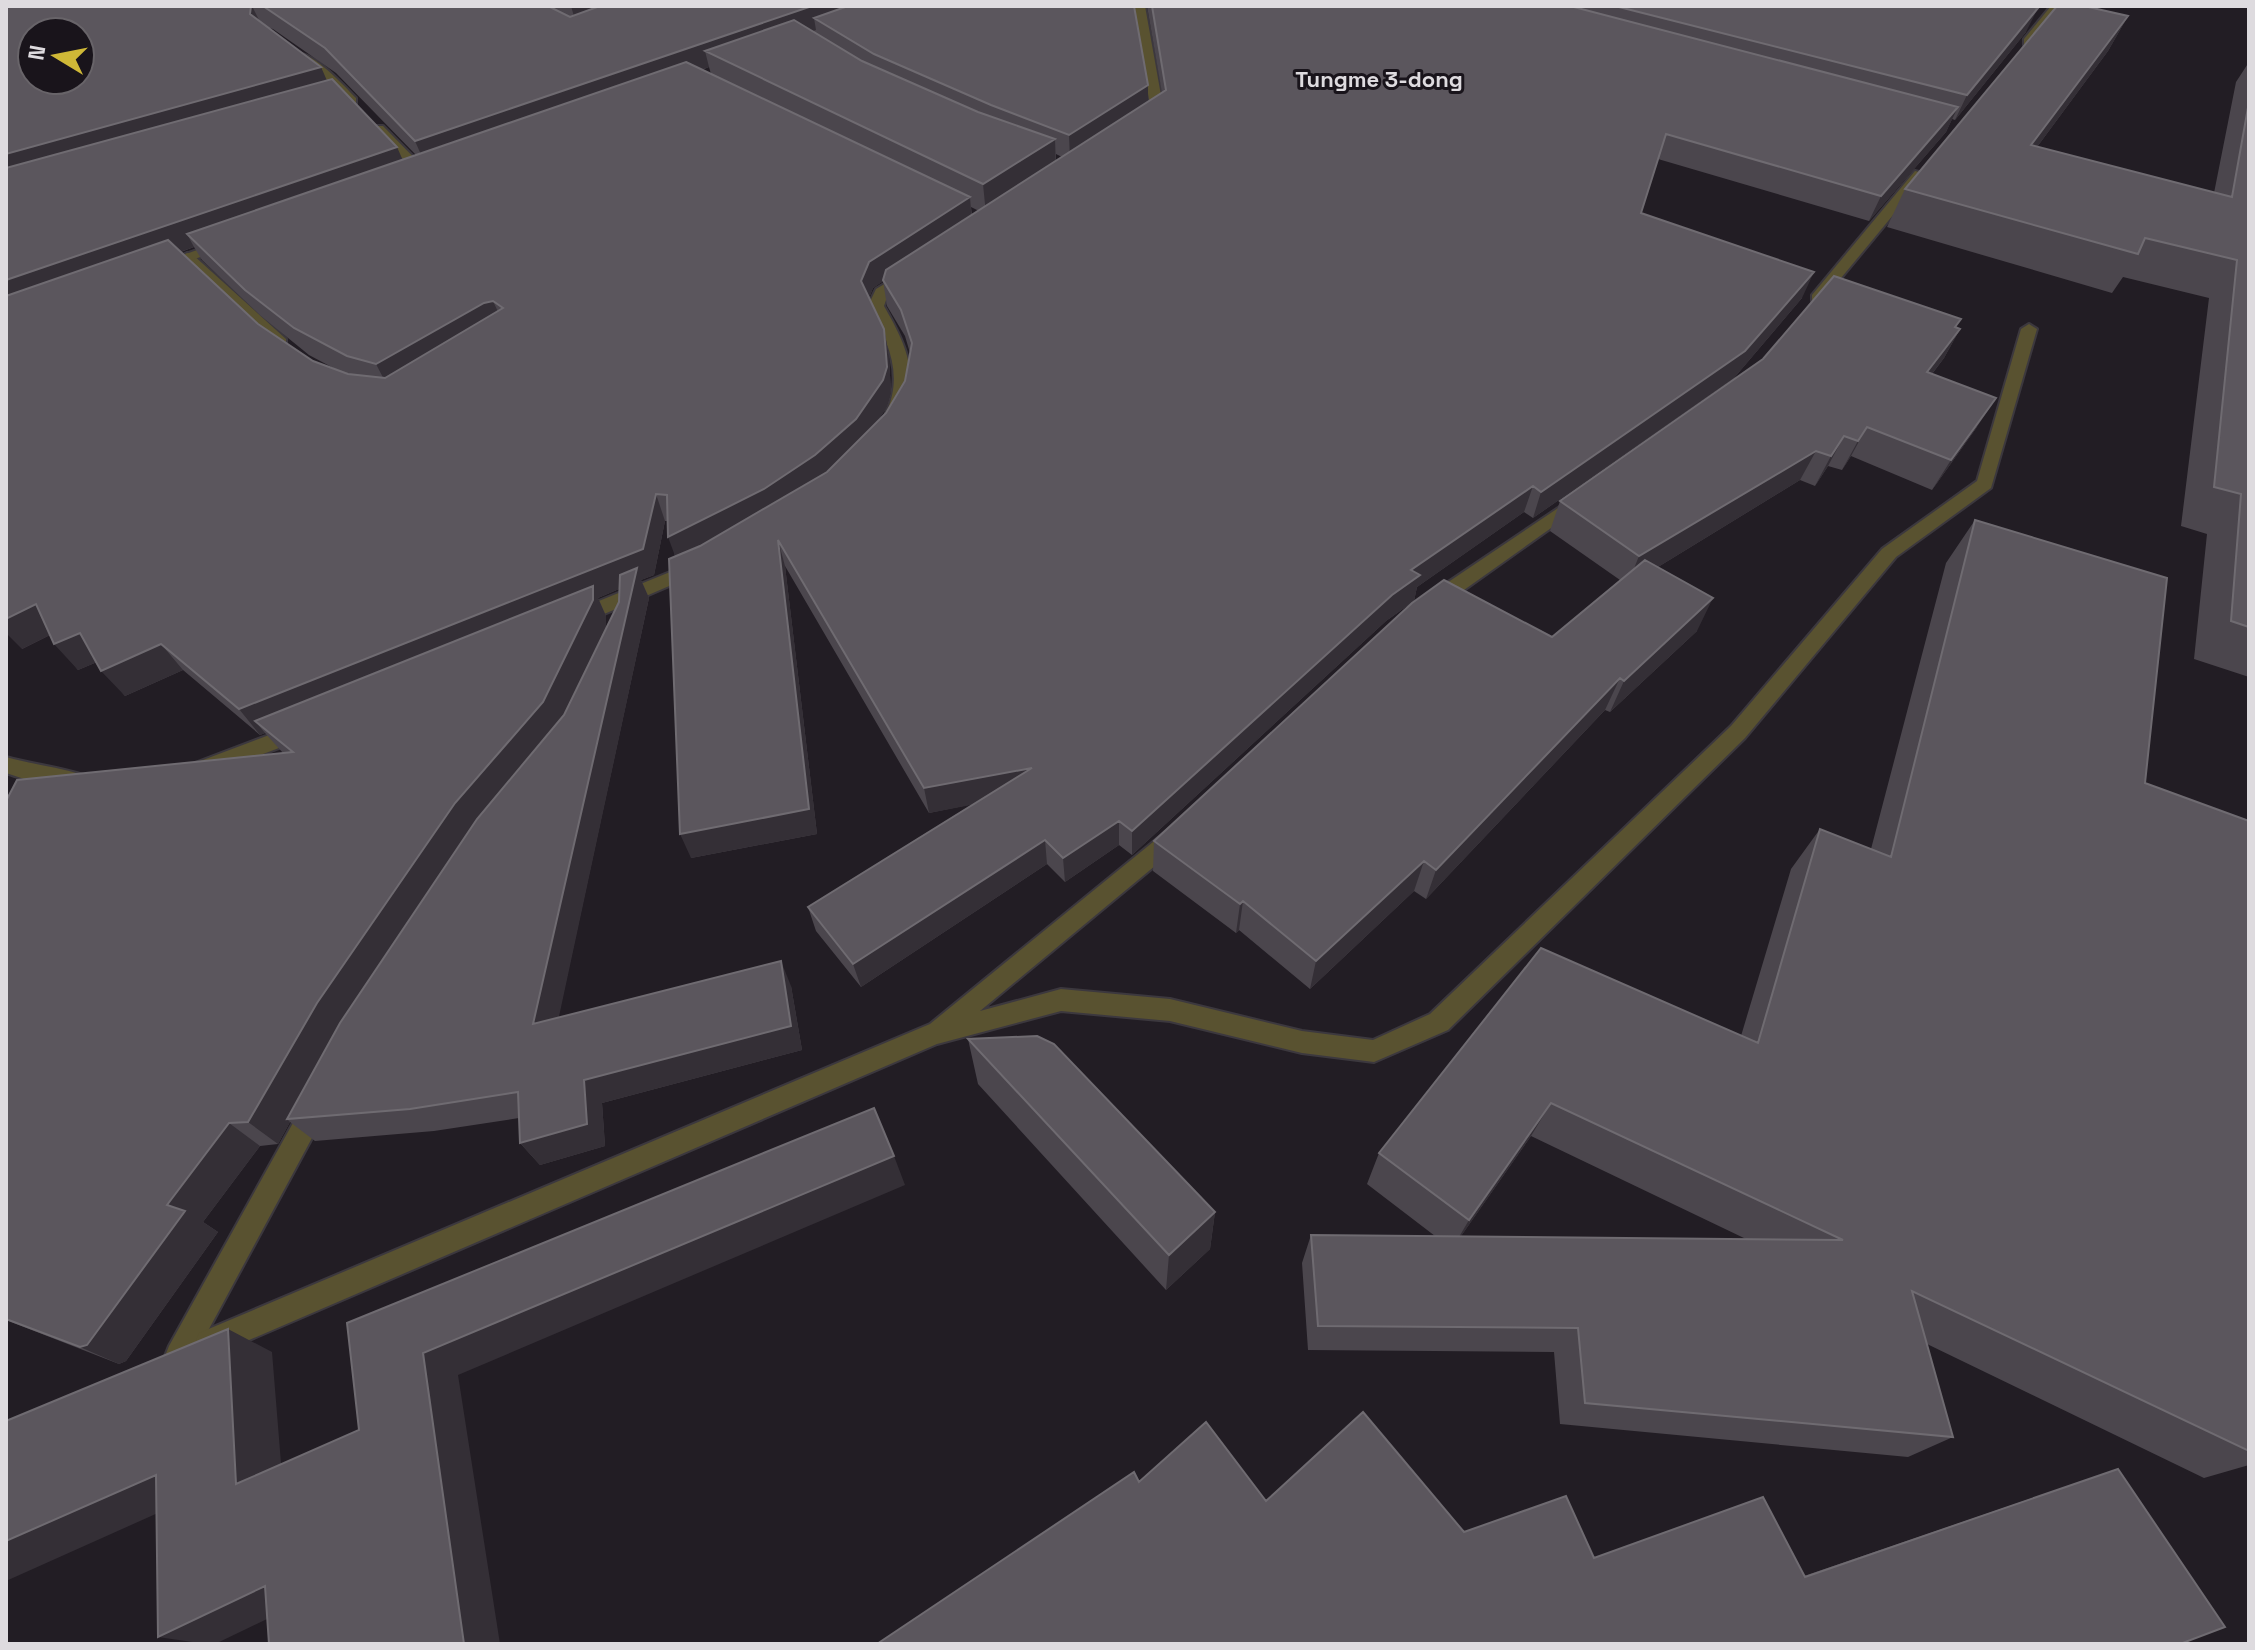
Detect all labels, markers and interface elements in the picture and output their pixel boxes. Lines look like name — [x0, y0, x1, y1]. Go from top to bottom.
north arrow — [16, 16, 96, 96]
text: N — [21, 43, 51, 62]
district label: Tungme 3-dong — [1295, 65, 1463, 93]

